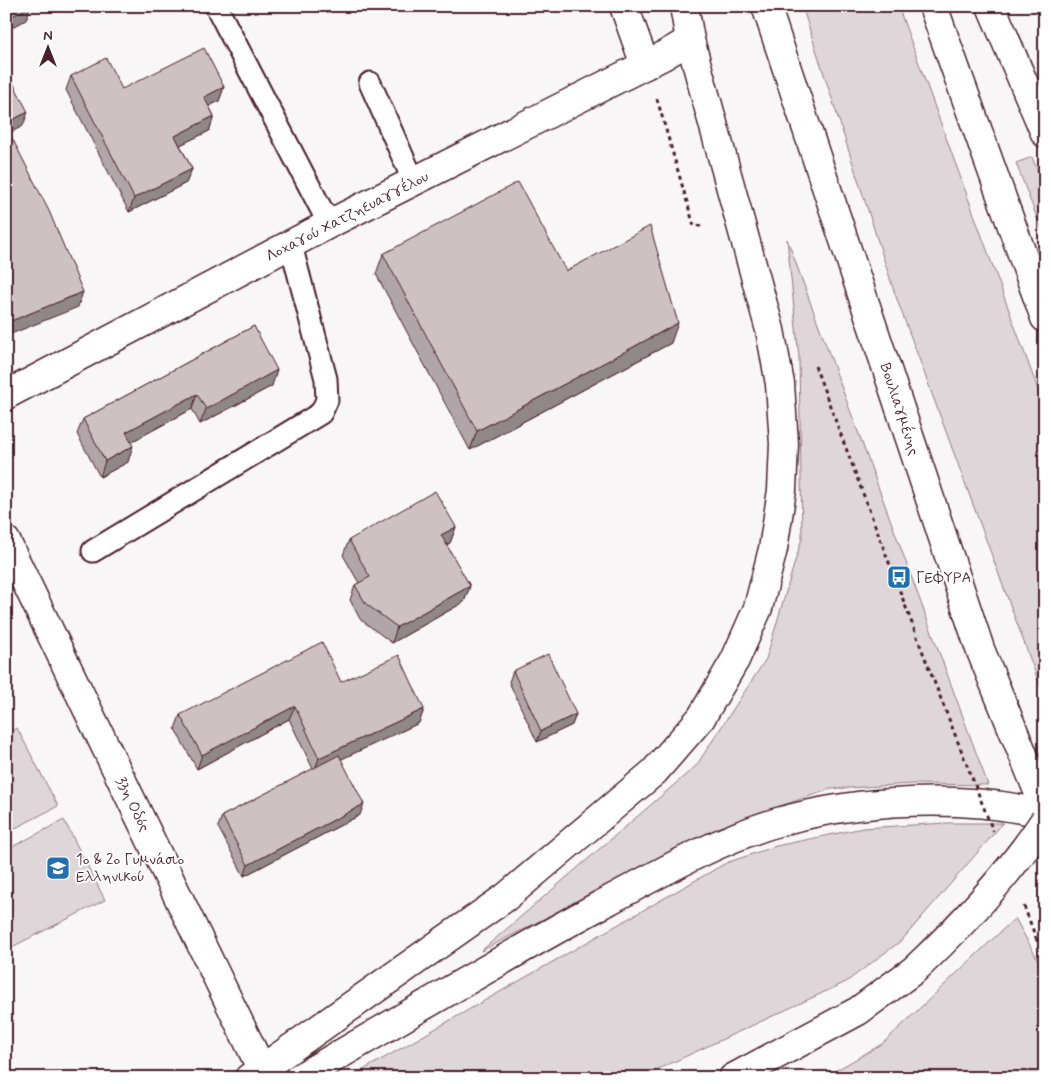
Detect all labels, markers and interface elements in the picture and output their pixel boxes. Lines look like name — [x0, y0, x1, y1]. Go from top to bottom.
north arrow — [22, 22, 72, 72]
text: N — [43, 27, 53, 45]
street label: Λοχαγού Χατζηευαγγέλου — [263, 167, 433, 267]
street label: Βουλιαγμένης — [875, 361, 924, 458]
bus stop icon: ΓΕΦΥΡΑ — [886, 564, 912, 590]
place label: ΓΕΦΥΡΑ — [916, 568, 971, 588]
street label: 33η Οδός — [110, 773, 154, 836]
place label: 1ο & 2ο Γυμνάσιο Ελληνικού — [76, 850, 184, 887]
school or university icon: 1ο & 2ο Γυμνάσιο Ελληνικού — [45, 855, 71, 881]

